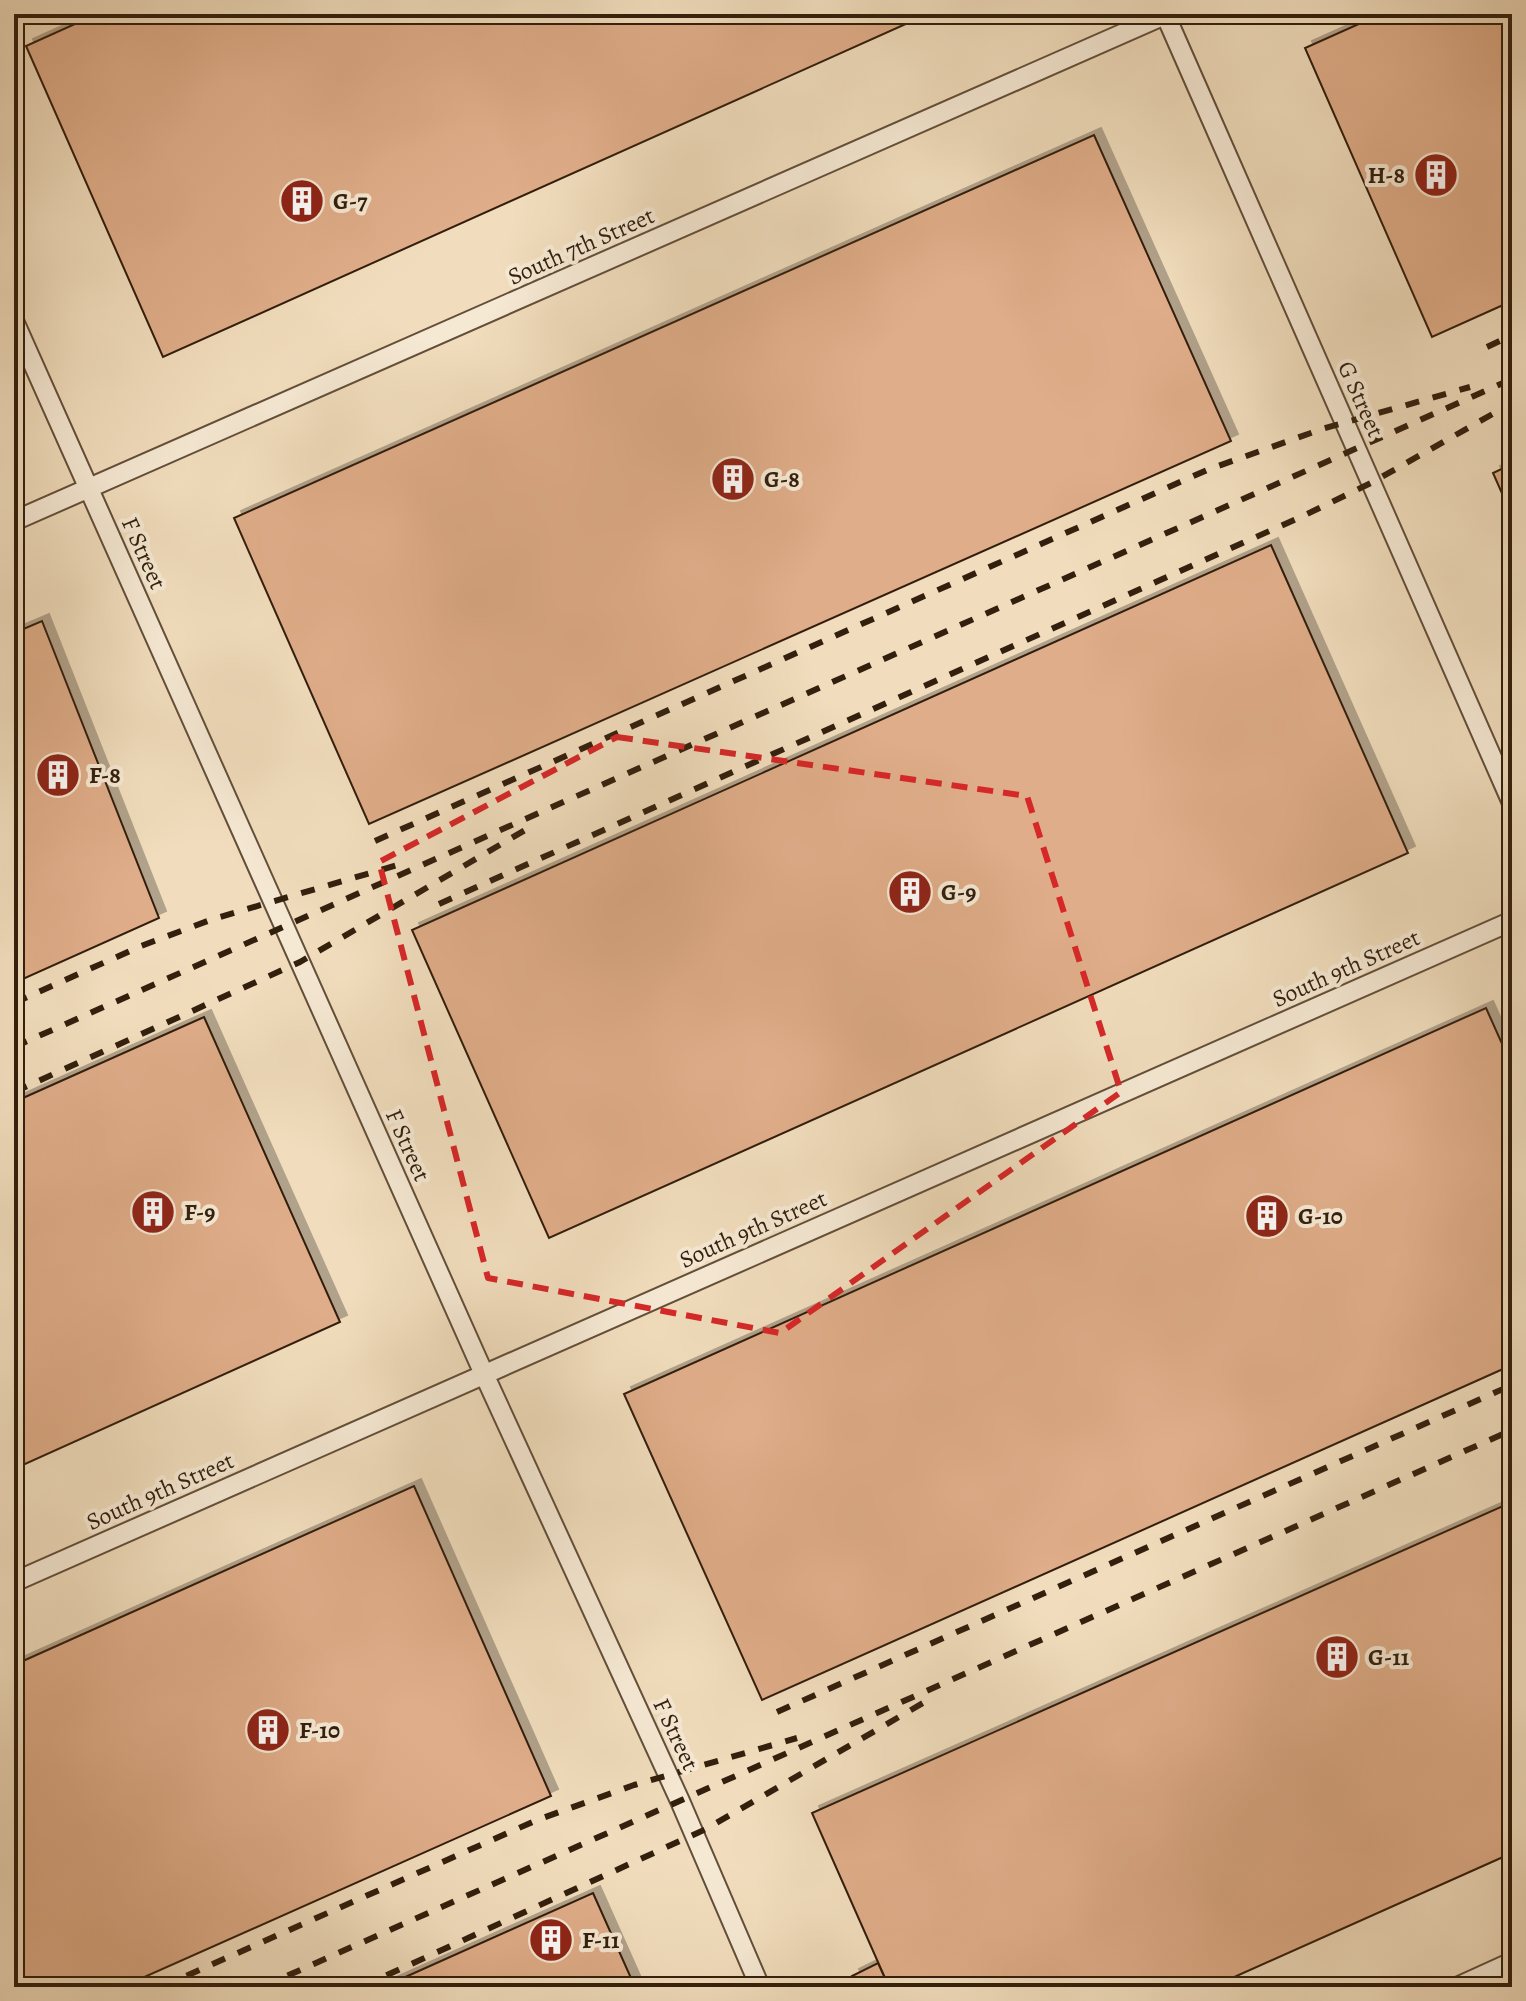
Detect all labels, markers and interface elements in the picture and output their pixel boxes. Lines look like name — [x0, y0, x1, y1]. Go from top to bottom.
building icon: H-8 — [1412, 151, 1460, 199]
place label: H-8 — [1368, 159, 1405, 191]
building icon: G-7 — [278, 177, 326, 225]
place label: G-7 — [333, 185, 368, 217]
street label: South 7th Street — [503, 199, 659, 293]
street label: G Street — [1330, 356, 1392, 442]
building icon: G-8 — [709, 455, 757, 503]
place label: G-8 — [764, 463, 800, 495]
street label: F Street — [114, 512, 174, 594]
building icon: F-8 — [34, 751, 82, 799]
place label: F-8 — [89, 759, 121, 791]
building icon: G-9 — [886, 868, 934, 916]
place label: G-9 — [941, 876, 976, 908]
street label: South 9th Street — [1267, 921, 1425, 1015]
street label: F Street — [378, 1104, 438, 1186]
street label: South 9th Street — [674, 1182, 832, 1276]
building icon: F-9 — [129, 1188, 177, 1236]
building icon: G-10 — [1243, 1192, 1291, 1240]
place label: F-9 — [184, 1196, 215, 1228]
place label: G-10 — [1298, 1200, 1343, 1232]
street label: South 9th Street — [81, 1444, 239, 1538]
building icon: G-11 — [1313, 1633, 1361, 1681]
place label: G-11 — [1368, 1641, 1410, 1673]
street label: F Street — [645, 1693, 707, 1775]
building icon: F-10 — [244, 1706, 292, 1754]
place label: F-10 — [299, 1714, 340, 1746]
building icon: F-11 — [527, 1916, 575, 1964]
place label: F-11 — [582, 1924, 620, 1956]

